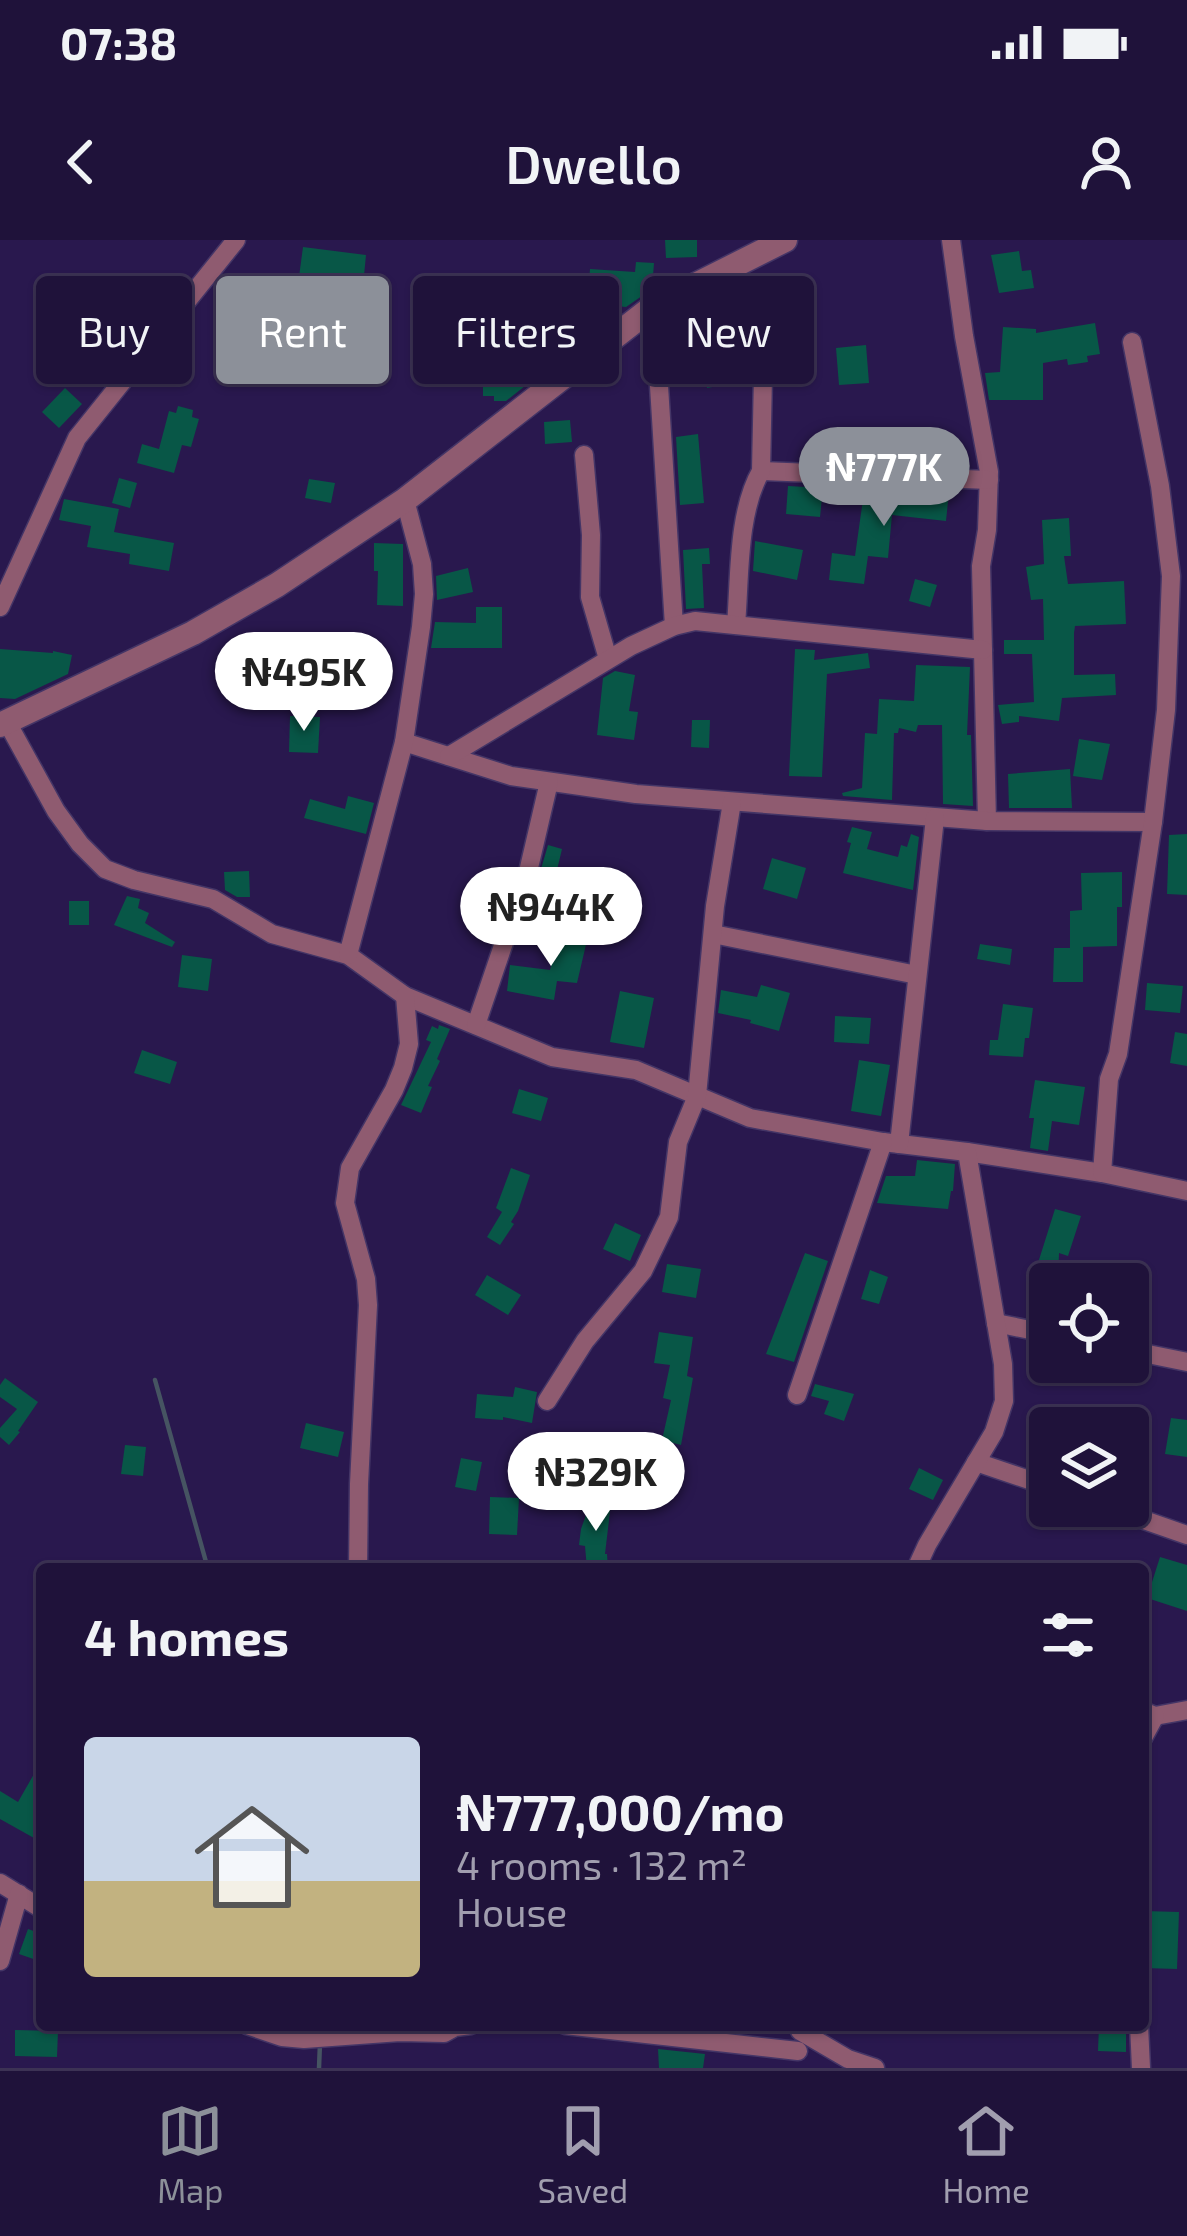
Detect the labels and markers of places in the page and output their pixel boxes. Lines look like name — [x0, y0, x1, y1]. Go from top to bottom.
pin: ₦777K — [800, 427, 968, 529]
pin: ₦495K — [220, 632, 388, 734]
pin: ₦944K — [467, 867, 635, 969]
pin: ₦329K — [512, 1432, 680, 1534]

